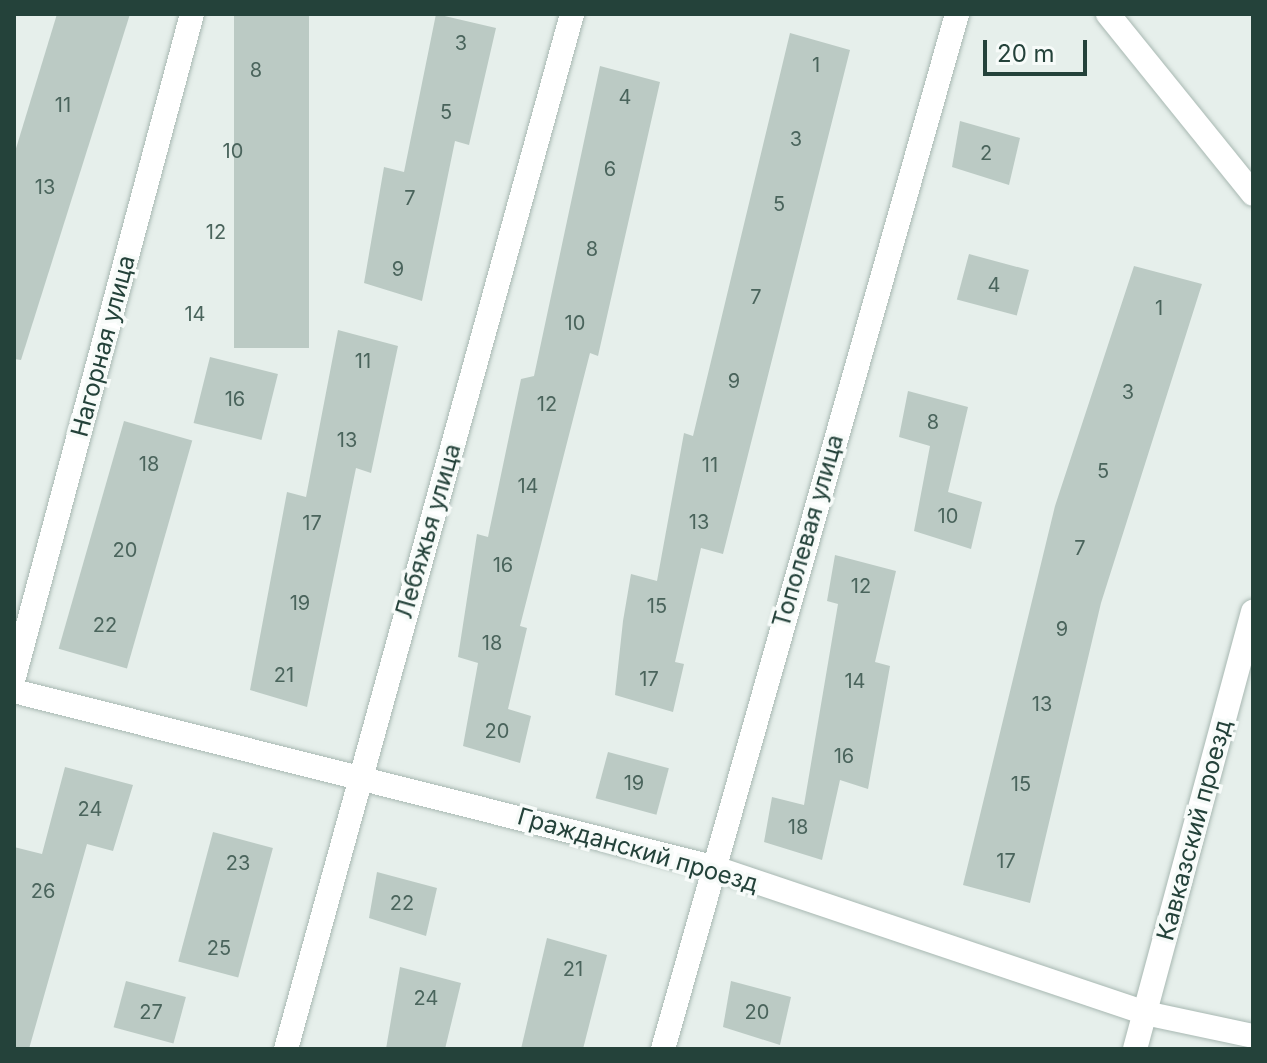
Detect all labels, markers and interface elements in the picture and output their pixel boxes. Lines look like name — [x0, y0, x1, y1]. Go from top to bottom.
scale bar — [987, 24, 1091, 74]
house number: 3 — [455, 31, 467, 55]
text: 20 m — [997, 39, 1055, 68]
house number: 1 — [812, 53, 820, 77]
house number: 8 — [250, 58, 262, 82]
house number: 4 — [619, 85, 631, 109]
house number: 11 — [55, 93, 71, 117]
house number: 5 — [440, 100, 452, 124]
house number: 3 — [790, 127, 802, 151]
house number: 10 — [223, 139, 243, 163]
house number: 2 — [980, 141, 992, 165]
house number: 6 — [604, 157, 616, 181]
house number: 13 — [35, 175, 55, 199]
house number: 7 — [404, 186, 416, 210]
house number: 5 — [773, 192, 785, 216]
house number: 12 — [206, 220, 226, 244]
house number: 8 — [586, 237, 598, 261]
street label: Нагорная улица — [65, 252, 141, 440]
house number: 9 — [392, 257, 404, 281]
house number: 4 — [988, 273, 1000, 297]
house number: 7 — [750, 285, 762, 309]
house number: 1 — [1155, 296, 1163, 320]
house number: 14 — [184, 302, 206, 326]
house number: 10 — [565, 311, 585, 335]
house number: 11 — [355, 349, 371, 373]
house number: 9 — [728, 369, 740, 393]
house number: 3 — [1122, 380, 1134, 404]
house number: 16 — [225, 387, 245, 411]
house number: 12 — [537, 392, 557, 416]
house number: 8 — [927, 410, 939, 434]
house number: 13 — [337, 428, 357, 452]
street label: Тополевая улица — [767, 431, 849, 631]
street label: Лебяжья улица — [389, 440, 467, 622]
house number: 18 — [139, 452, 159, 476]
house number: 11 — [702, 453, 718, 477]
house number: 5 — [1097, 459, 1109, 483]
house number: 14 — [517, 474, 539, 498]
house number: 10 — [938, 504, 958, 528]
house number: 13 — [689, 510, 709, 534]
house number: 17 — [302, 511, 322, 535]
house number: 7 — [1074, 536, 1086, 560]
house number: 20 — [113, 538, 137, 562]
house number: 16 — [493, 553, 513, 577]
house number: 12 — [851, 574, 871, 598]
house number: 19 — [290, 591, 310, 615]
house number: 15 — [647, 594, 667, 618]
house number: 22 — [93, 613, 117, 637]
house number: 9 — [1056, 617, 1068, 641]
house number: 18 — [482, 631, 502, 655]
house number: 21 — [274, 663, 294, 687]
house number: 17 — [639, 667, 659, 691]
house number: 14 — [844, 669, 866, 693]
house number: 13 — [1032, 692, 1052, 716]
street label: Кавказский проезд — [1151, 716, 1237, 944]
house number: 20 — [485, 719, 509, 743]
house number: 16 — [834, 744, 854, 768]
house number: 19 — [624, 771, 644, 795]
house number: 15 — [1011, 772, 1031, 796]
house number: 24 — [78, 797, 102, 821]
street label: Гражданский проезд — [514, 802, 762, 898]
house number: 18 — [788, 815, 808, 839]
house number: 17 — [996, 849, 1016, 873]
house number: 23 — [226, 851, 250, 875]
house number: 26 — [31, 879, 55, 903]
house number: 22 — [390, 891, 414, 915]
house number: 25 — [207, 936, 231, 960]
house number: 21 — [563, 957, 583, 981]
house number: 24 — [414, 986, 438, 1010]
house number: 27 — [139, 1000, 163, 1024]
house number: 20 — [745, 1000, 769, 1024]

